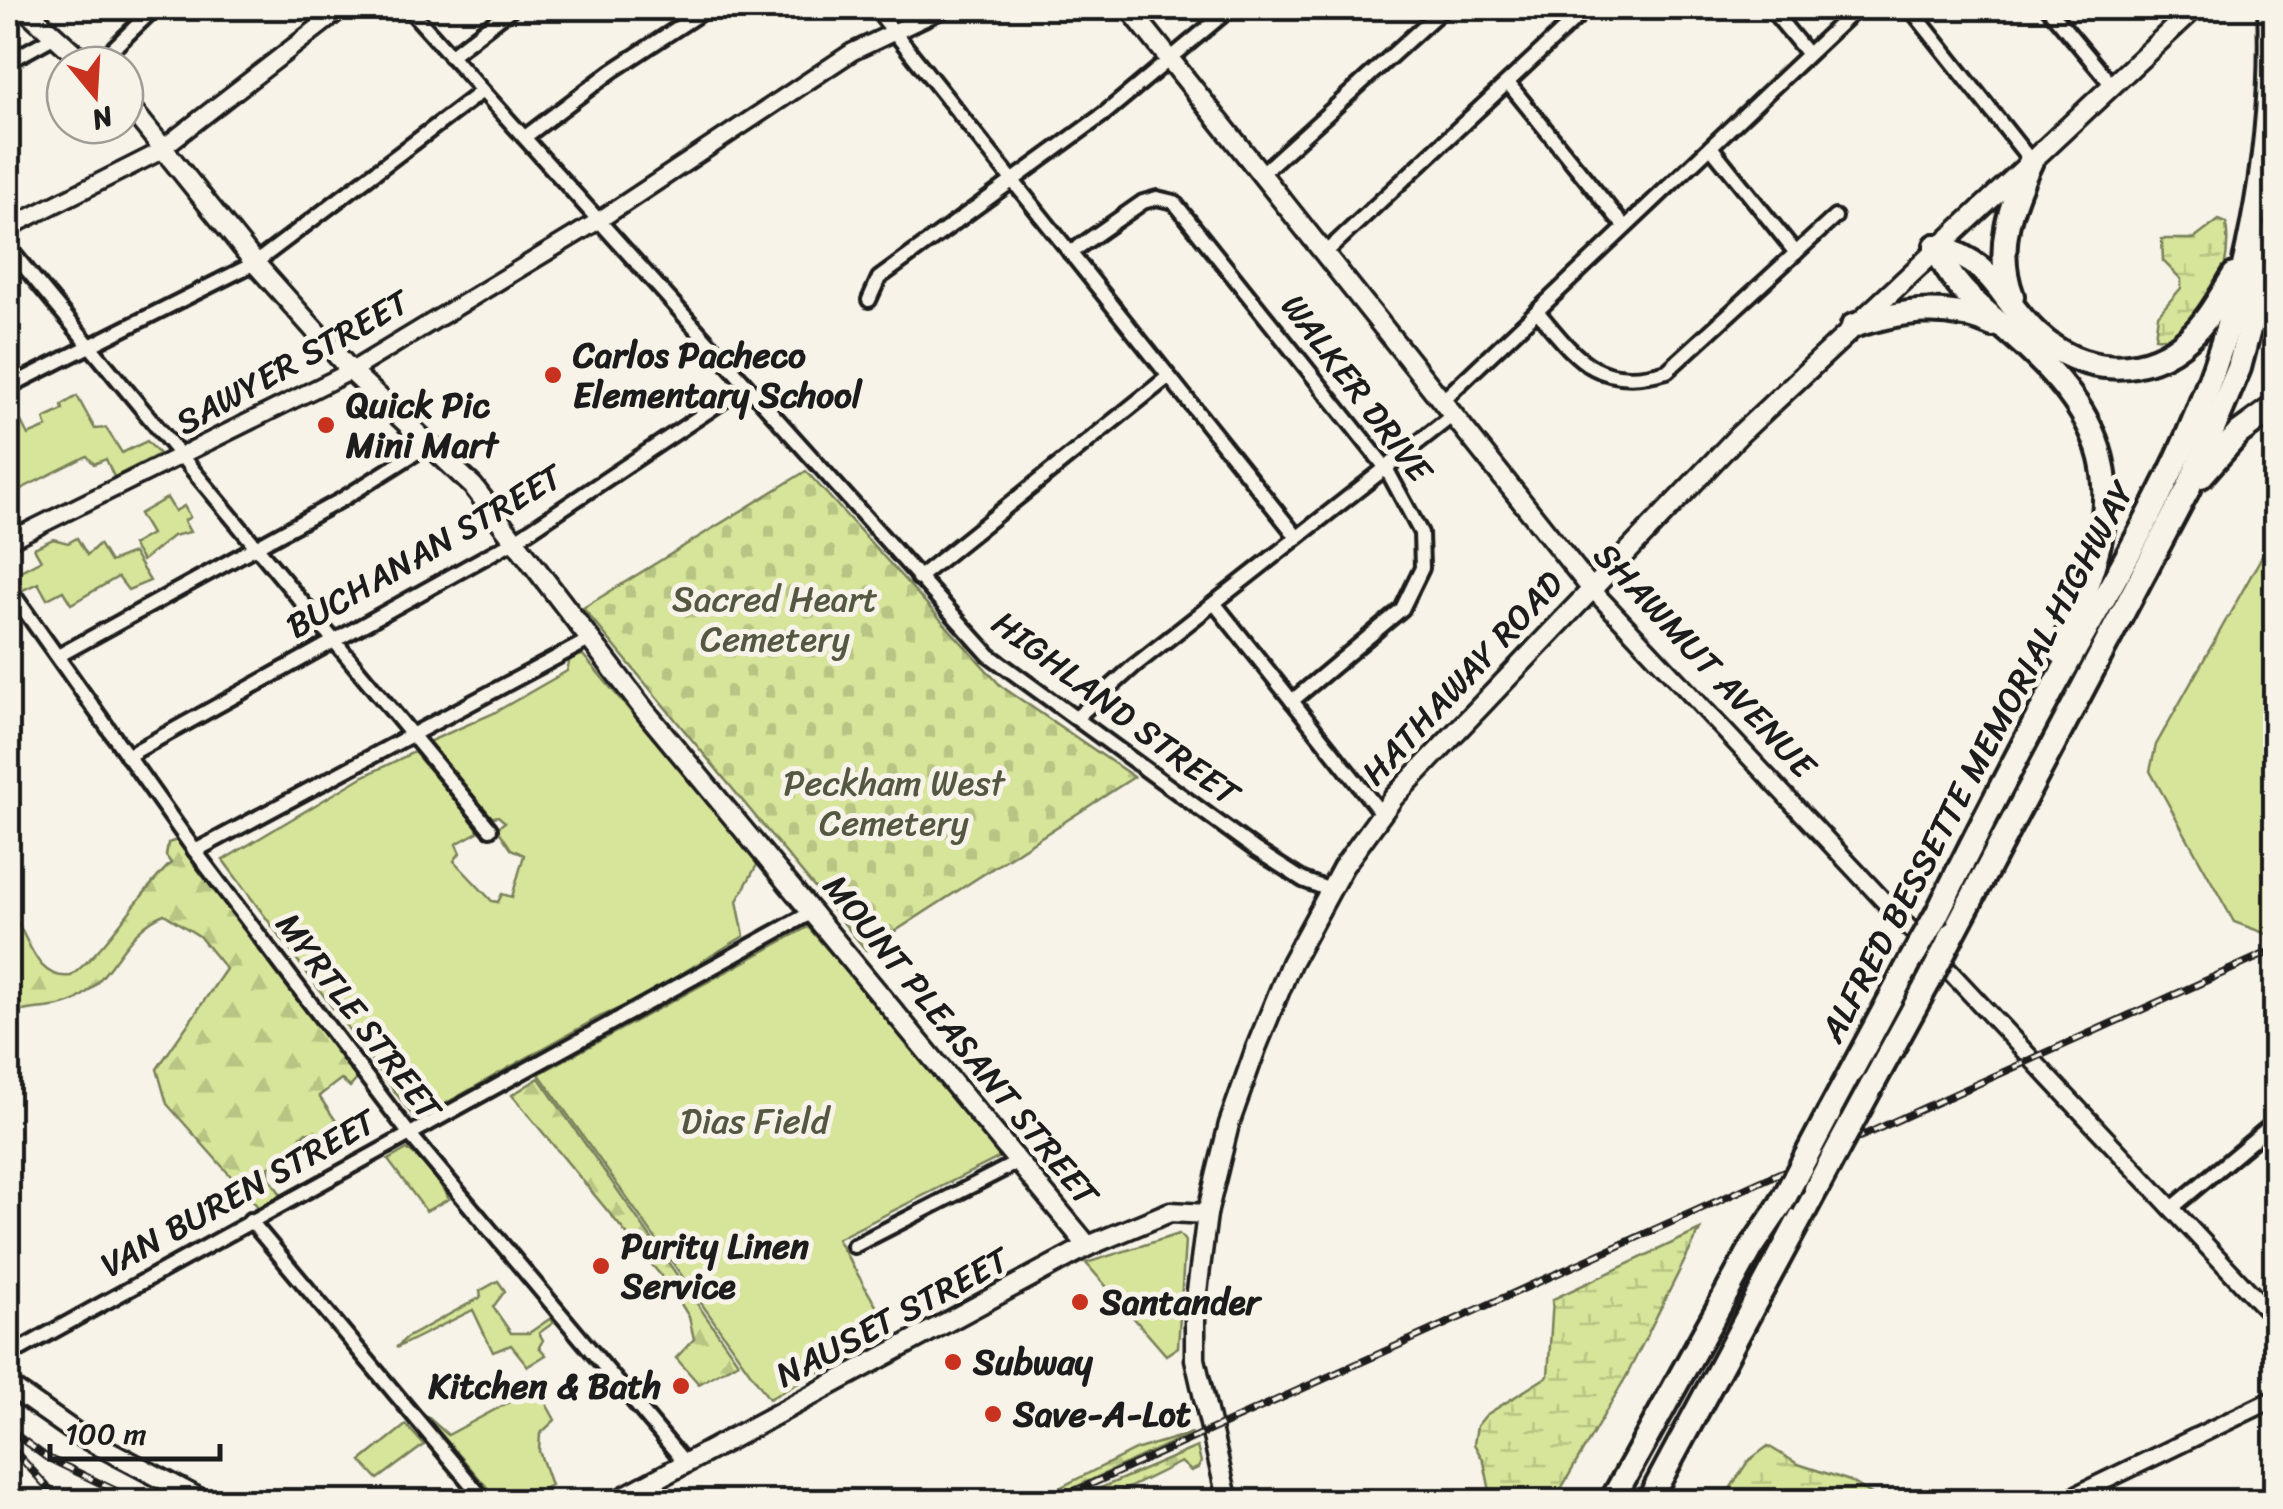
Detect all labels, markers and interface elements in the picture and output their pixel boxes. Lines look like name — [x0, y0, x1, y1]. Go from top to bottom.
north arrow — [45, 45, 145, 145]
text: N — [85, 92, 120, 145]
street label: SAWYER STREET — [163, 271, 423, 452]
street label: WALKER DRIVE — [1265, 280, 1451, 498]
place label: Carlos Pacheco Elementary School — [572, 324, 863, 426]
marker: Carlos Pacheco Elementary School — [542, 364, 564, 386]
place label: Quick Pic Mini Mart — [345, 374, 500, 476]
marker: Quick Pic Mini Mart — [315, 414, 337, 436]
street label: BUCHANAN STREET — [274, 446, 576, 656]
street label: ALFRED BESSETTE MEMORIAL HIGHWAY — [1801, 468, 2153, 1055]
street label: SHAWMUT AVENUE — [1578, 527, 1834, 795]
street label: HATHAWAY ROAD — [1345, 556, 1579, 800]
park label: Sacred Heart Cemetery — [672, 568, 878, 670]
street label: HIGHLAND STREET — [978, 593, 1256, 824]
park label: Peckham West Cemetery — [783, 752, 1007, 854]
street label: MOUNT PLEASANT STREET — [807, 860, 1116, 1222]
street label: MYRTLE STREET — [259, 898, 460, 1135]
park label: Dias Field — [681, 1090, 832, 1152]
street label: VAN BUREN STREET — [88, 1091, 389, 1295]
place label: Purity Linen Service — [620, 1215, 809, 1317]
street label: NAUSET STREET — [764, 1228, 1023, 1405]
marker: Purity Linen Service — [590, 1255, 612, 1277]
place label: Santander — [1099, 1271, 1263, 1333]
marker: Santander — [1069, 1291, 1091, 1313]
place label: Subway — [972, 1331, 1094, 1393]
marker: Subway — [942, 1351, 964, 1373]
place label: Kitchen & Bath — [427, 1355, 661, 1417]
marker: Kitchen & Bath — [670, 1375, 692, 1397]
place label: Save-A-Lot — [1012, 1383, 1192, 1445]
scale bar — [50, 1399, 220, 1461]
marker: Save-A-Lot — [982, 1403, 1004, 1425]
text: 100 m — [65, 1407, 147, 1461]

